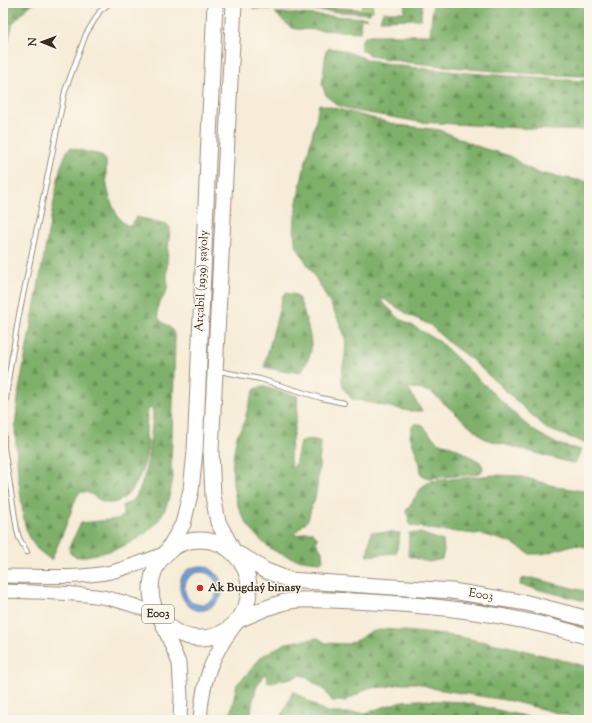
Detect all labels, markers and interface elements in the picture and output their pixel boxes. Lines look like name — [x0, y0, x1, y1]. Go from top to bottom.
north arrow — [22, 22, 62, 62]
text: N — [25, 37, 41, 47]
street label: Arçabil (1939) şaýoly — [190, 230, 214, 332]
place label: Ak Bugdaý binasy — [207, 579, 301, 597]
marker: Ak Bugdaý binasy — [195, 583, 205, 593]
street label: E003 — [467, 584, 495, 606]
road number: E003 — [142, 605, 174, 623]

